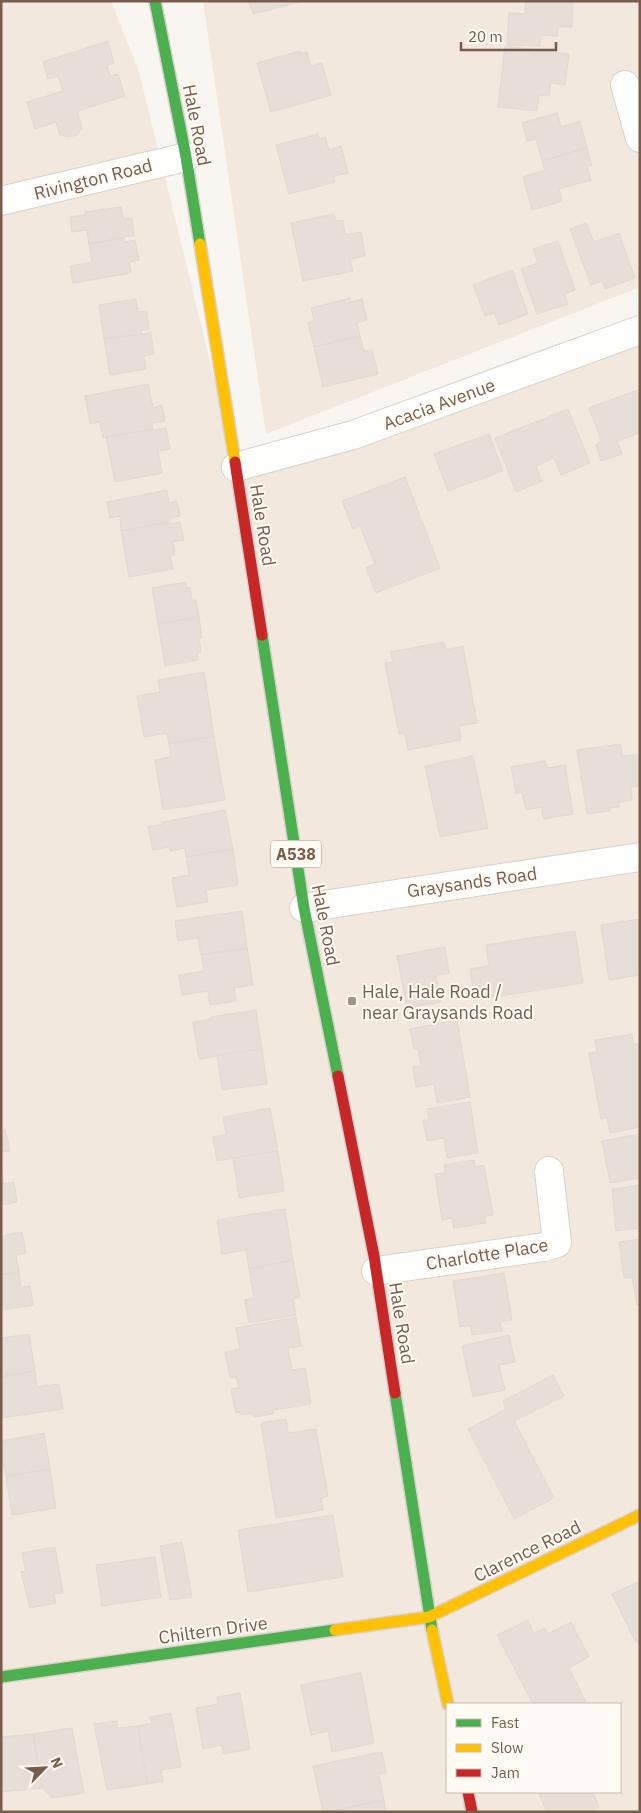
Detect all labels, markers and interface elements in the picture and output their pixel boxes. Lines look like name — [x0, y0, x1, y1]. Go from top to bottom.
scale bar — [461, 20, 556, 52]
text: 20 m — [468, 27, 503, 46]
street label: Hale Road — [178, 82, 216, 168]
street label: Rivington Road — [31, 153, 155, 205]
street label: Acacia Avenue — [380, 373, 498, 435]
street label: Hale Road — [245, 482, 281, 568]
road number: A538 — [271, 841, 321, 868]
street label: Graysands Road — [406, 862, 538, 902]
street label: Hale Road — [307, 882, 345, 968]
place label: Hale, Hale Road / near Graysands Road — [362, 980, 534, 1024]
marker: Hale, Hale Road / near Graysands Road — [346, 995, 358, 1007]
street label: Charlotte Place — [424, 1233, 550, 1275]
street label: Hale Road — [384, 1280, 420, 1366]
street label: Clarence Road — [469, 1515, 585, 1587]
street label: Chiltern Drive — [157, 1611, 269, 1649]
legend — [446, 1703, 621, 1793]
text: Fast — [491, 1713, 519, 1732]
text: Slow — [491, 1738, 524, 1757]
north arrow — [20, 1743, 70, 1793]
text: N — [47, 1754, 67, 1771]
text: Jam — [491, 1763, 520, 1782]

